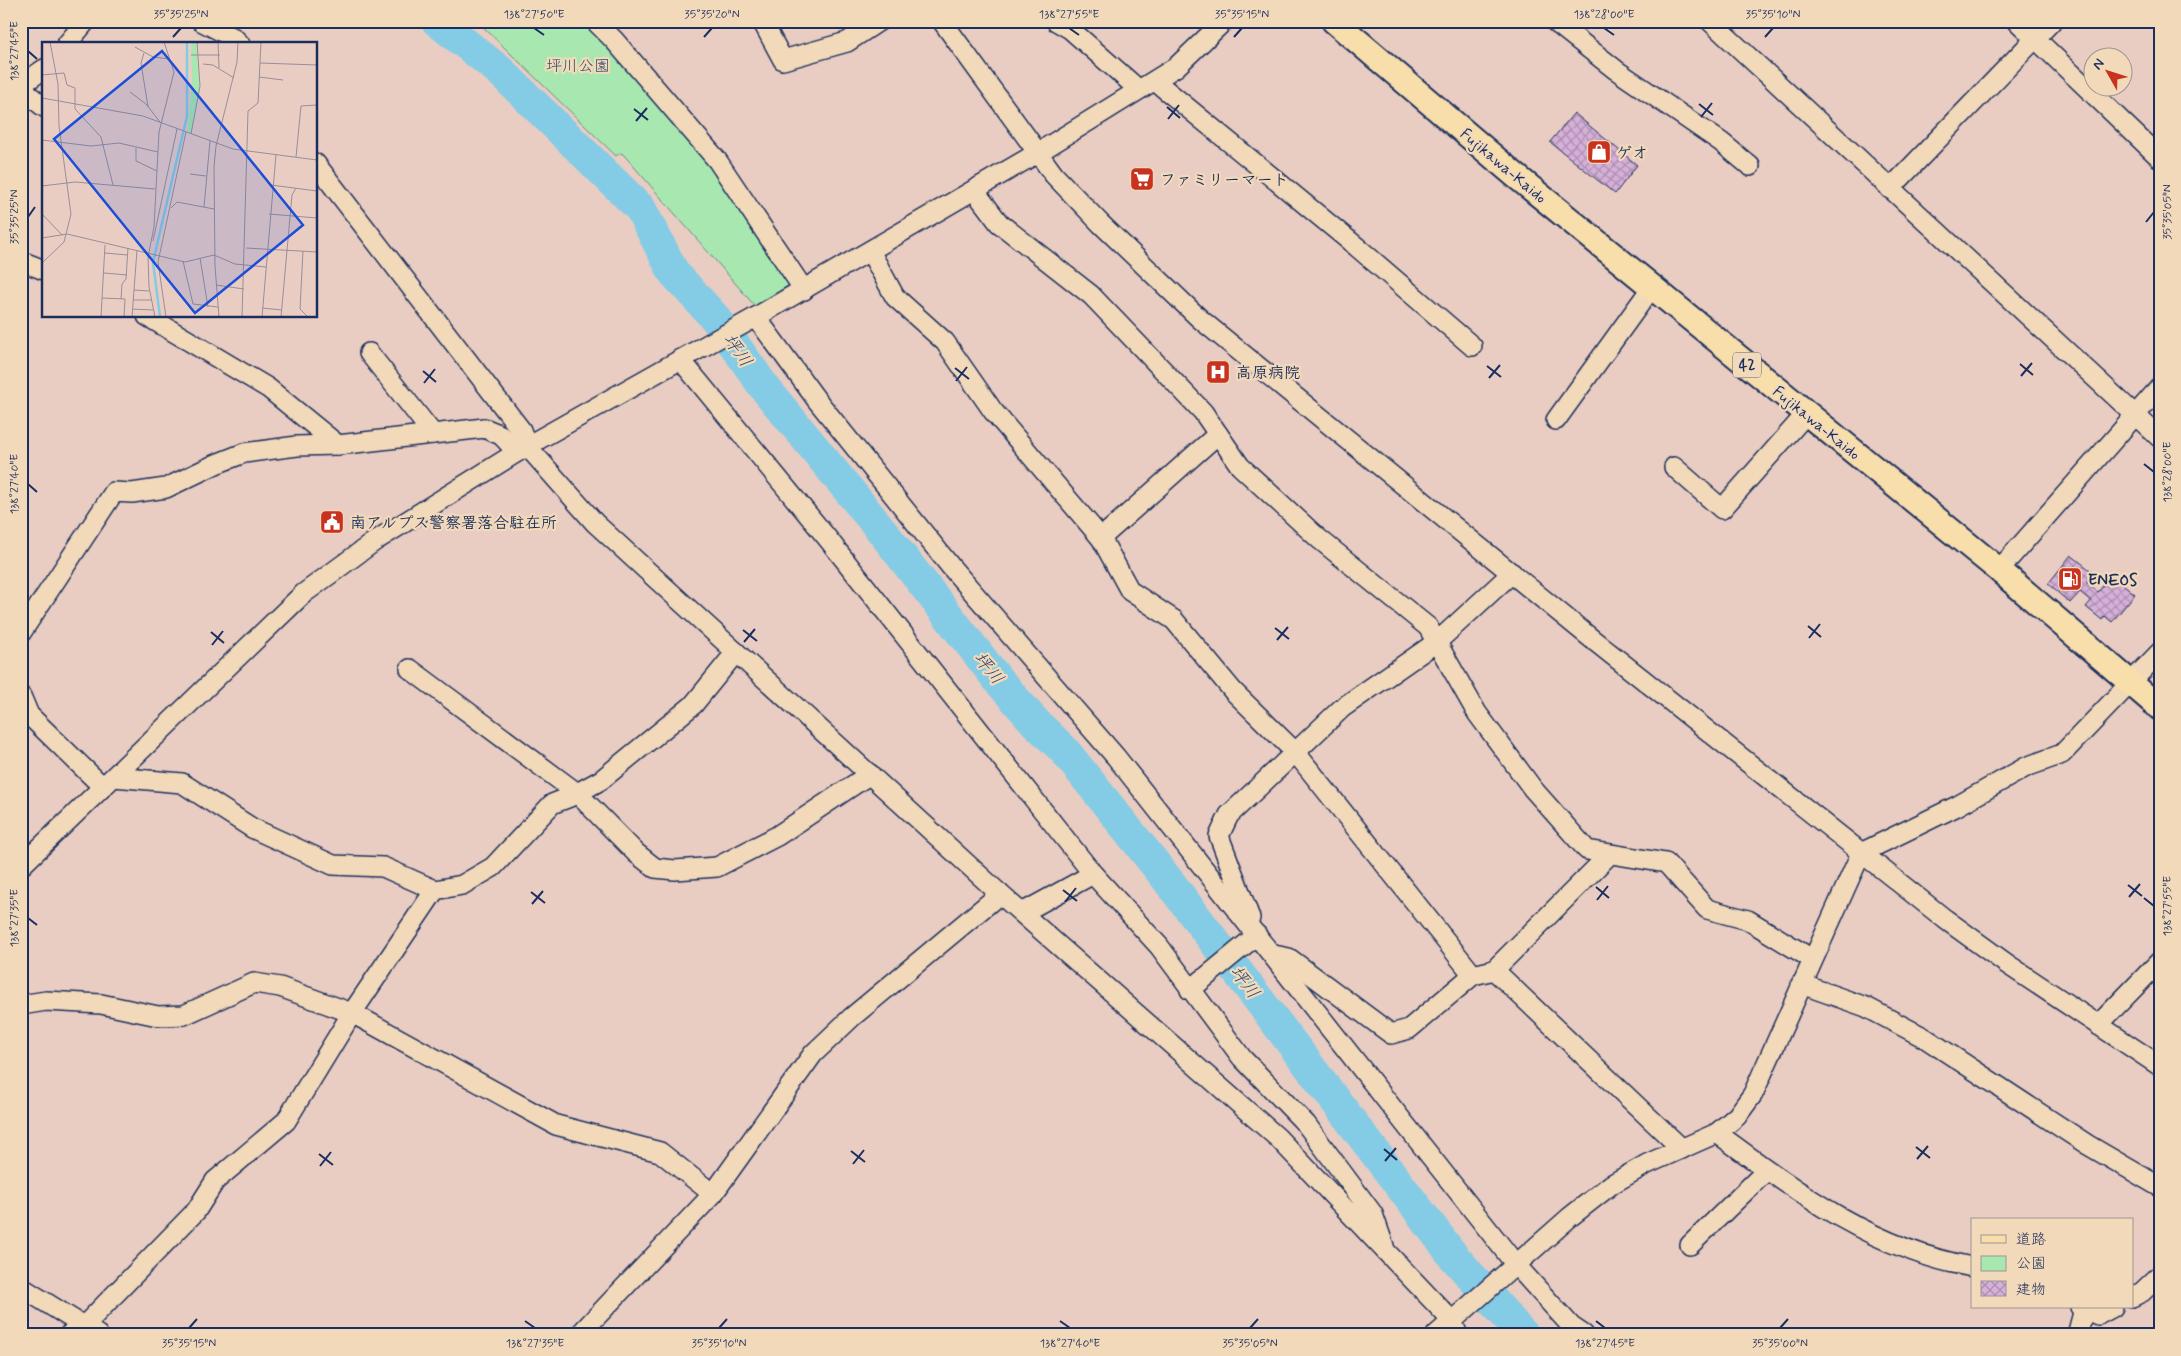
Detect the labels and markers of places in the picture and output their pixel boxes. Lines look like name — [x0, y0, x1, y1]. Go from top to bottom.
shop icon: ゲオ — [1586, 139, 1612, 165]
place label: ゲオ — [1616, 143, 1648, 164]
supermarket icon: ファミリーマート — [1129, 166, 1155, 192]
place label: ファミリーマート — [1160, 170, 1289, 191]
hospital icon: 高原病院 — [1205, 359, 1231, 385]
place label: 高原病院 — [1236, 363, 1300, 384]
public building icon: 南アルプス警察署落合駐在所 — [319, 509, 345, 535]
place label: 南アルプス警察署落合駐在所 — [350, 513, 557, 534]
fuel station icon: ENEOS — [2057, 566, 2083, 592]
place label: ENEOS — [2088, 570, 2138, 591]

